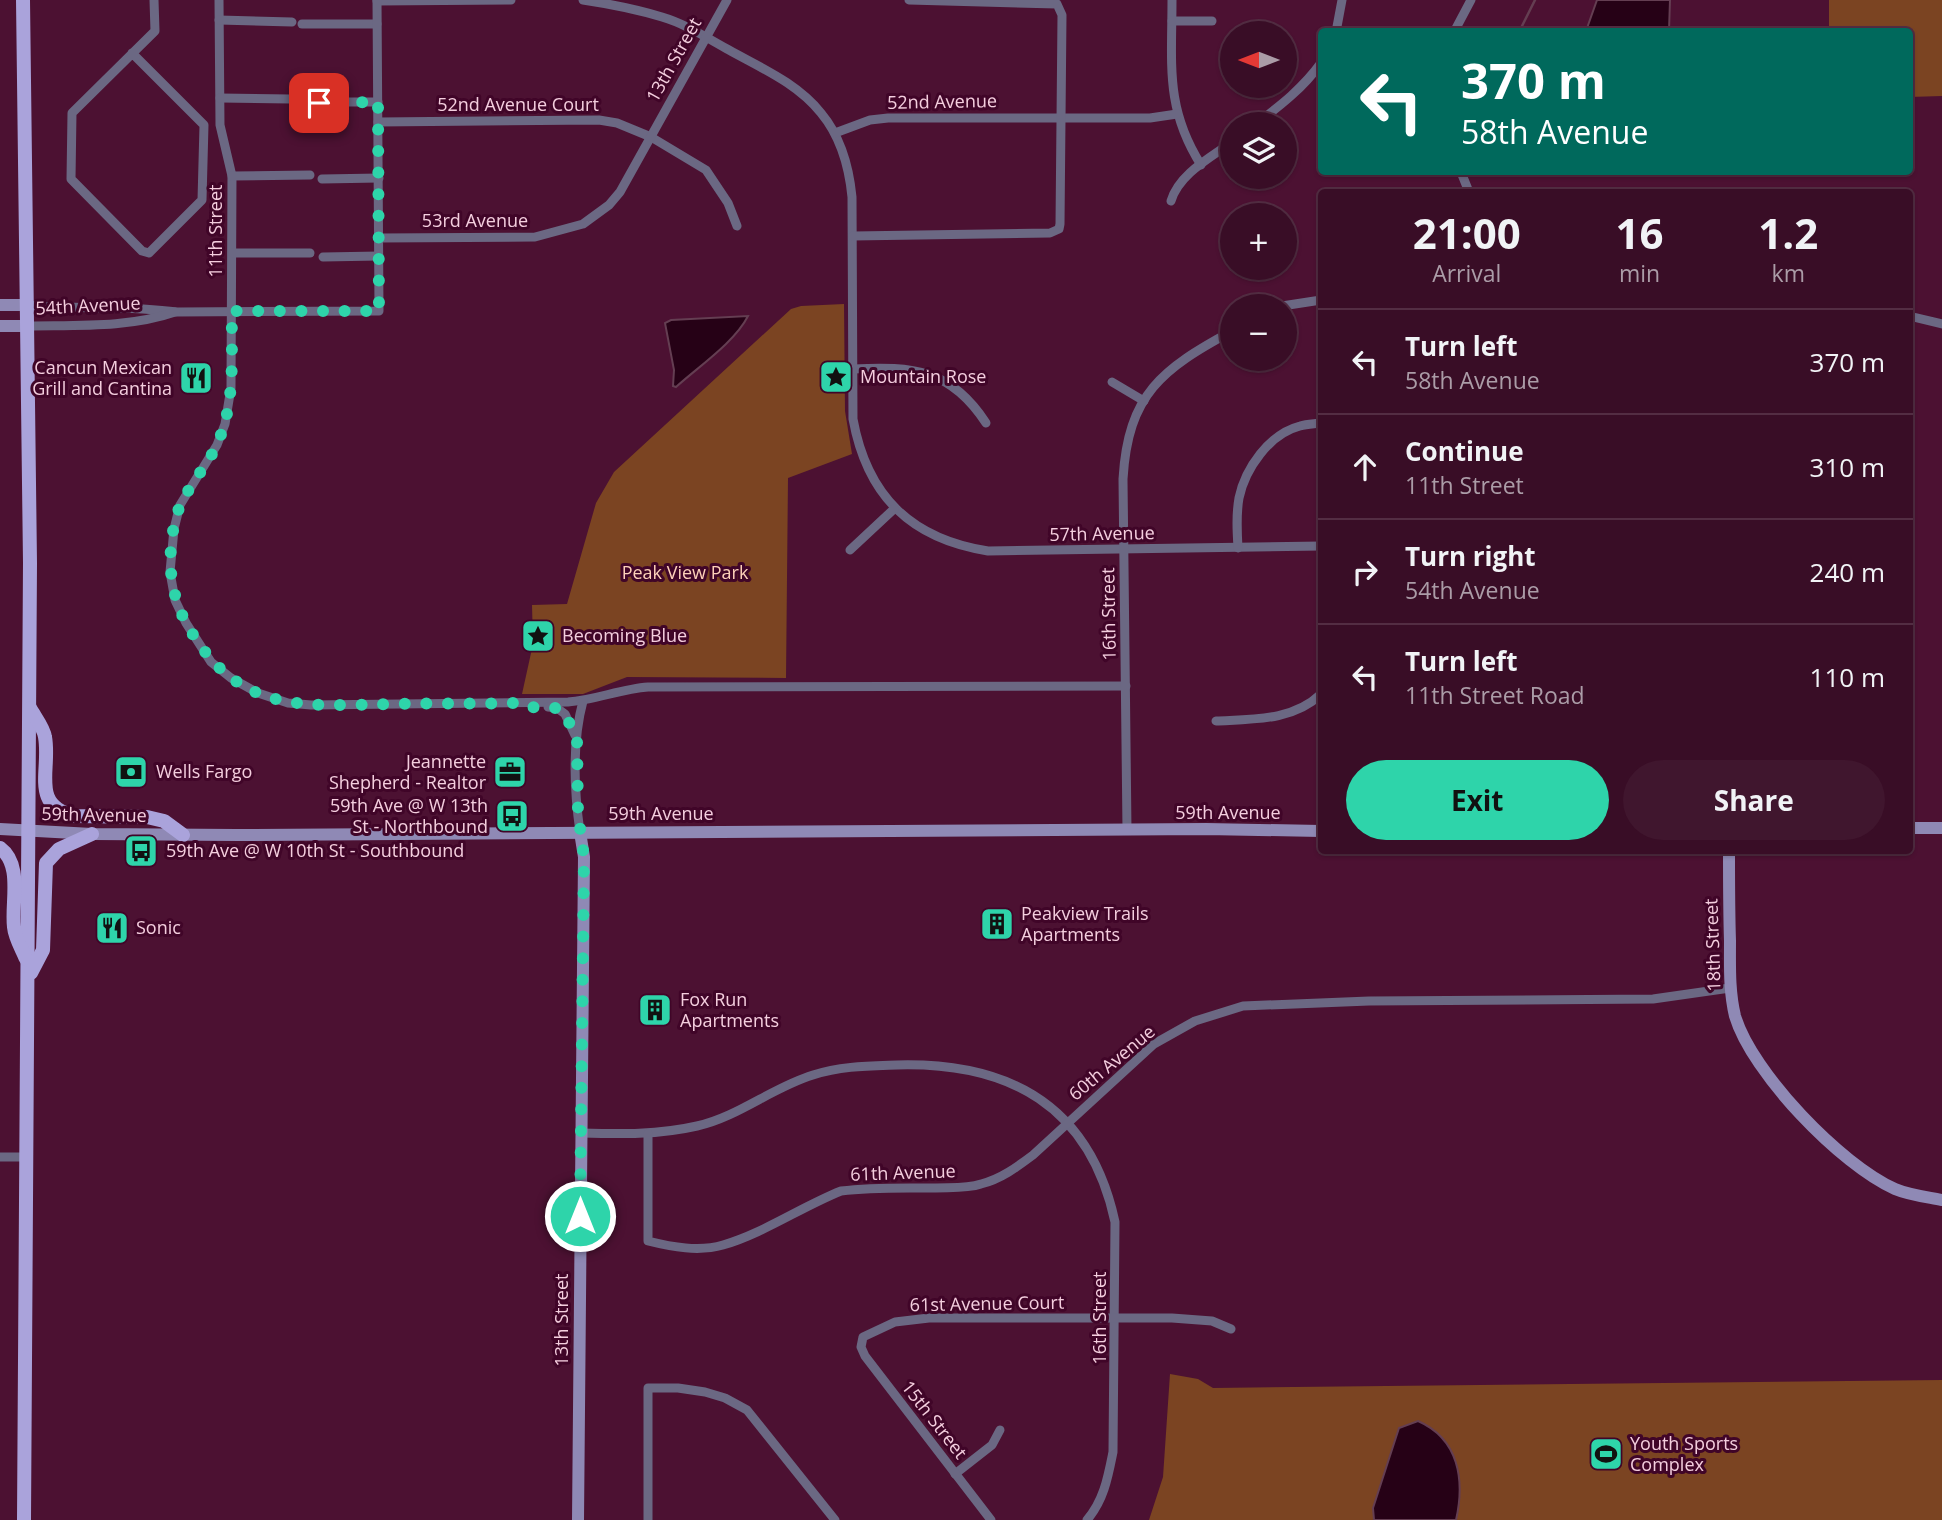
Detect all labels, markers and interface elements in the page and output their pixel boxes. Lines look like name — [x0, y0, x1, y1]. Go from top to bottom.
street label: 13th Street — [640, 13, 706, 106]
north arrow — [1220, 21, 1297, 98]
map controls — [1220, 21, 1297, 371]
text: 370 m — [1461, 47, 1606, 113]
icon: left — [1346, 56, 1437, 147]
pin — [289, 73, 349, 133]
icon: arrive — [300, 84, 338, 122]
street label: 52nd Avenue — [887, 88, 997, 114]
street label: 52nd Avenue Court — [437, 92, 599, 116]
text: 58th Avenue — [1461, 110, 1648, 153]
button: layers — [1220, 112, 1297, 189]
street label: 11th Street — [203, 185, 227, 278]
button: + — [1220, 203, 1297, 280]
text: 21:00 — [1413, 204, 1521, 261]
text: 16 — [1615, 204, 1664, 261]
text: 1.2 — [1758, 204, 1818, 261]
street label: 53rd Avenue — [422, 208, 528, 232]
text: Arrival — [1432, 257, 1501, 289]
text: min — [1619, 257, 1660, 289]
text: km — [1772, 257, 1805, 289]
street label: 54th Avenue — [35, 290, 141, 320]
button: − — [1220, 294, 1297, 371]
text: Turn left — [1405, 328, 1517, 364]
icon: left — [1346, 343, 1384, 381]
text: 370 m — [1810, 344, 1885, 380]
place label: Cancun Mexican Grill and Cantina — [32, 355, 172, 400]
place icon: Mountain Rose — [817, 358, 855, 396]
restaurant icon: Cancun Mexican Grill and Cantina — [177, 359, 215, 397]
place label: Mountain Rose — [860, 364, 986, 388]
text: 58th Avenue — [1405, 364, 1540, 396]
text: Continue — [1405, 433, 1524, 469]
icon: ahead — [1346, 448, 1384, 486]
text: 310 m — [1810, 449, 1885, 485]
text: 11th Street — [1405, 469, 1524, 501]
street label: 57th Avenue — [1049, 520, 1155, 546]
text: Turn right — [1405, 538, 1536, 574]
icon: right — [1346, 553, 1384, 591]
text: 240 m — [1810, 554, 1885, 590]
park label: Peak View Park — [622, 560, 749, 584]
street label: 16th Street — [1095, 567, 1121, 661]
text: 54th Avenue — [1405, 574, 1540, 606]
place icon: Becoming Blue — [519, 617, 557, 655]
place label: Becoming Blue — [562, 623, 687, 647]
text: Turn left — [1405, 643, 1517, 679]
icon: left — [1346, 658, 1384, 696]
text: 110 m — [1810, 659, 1885, 695]
text: 11th Street Road — [1405, 679, 1585, 711]
place label: Jeannette Shepherd - Realtor — [329, 749, 487, 794]
bank icon: Wells Fargo — [112, 753, 150, 791]
office icon: Jeannette Shepherd - Realtor — [491, 753, 529, 791]
place label: Wells Fargo — [156, 759, 252, 783]
button: Exit — [1346, 760, 1609, 840]
button: Share — [1623, 760, 1885, 840]
place label: 59th Ave @ W 13th St - Northbound — [330, 793, 488, 838]
bus stop icon: 59th Ave @ W 13th St - Northbound — [493, 797, 531, 835]
street label: 59th Avenue — [1175, 800, 1281, 824]
street label: 59th Avenue — [41, 801, 147, 827]
street label: 59th Avenue — [608, 801, 714, 825]
bus stop icon: 59th Ave @ W 10th St - Southbound — [122, 832, 160, 870]
place label: 59th Ave @ W 10th St - Southbound — [166, 838, 464, 862]
street label: 18th Street — [1698, 898, 1726, 992]
place label: Peakview Trails Apartments — [1021, 901, 1149, 946]
building icon: Peakview Trails Apartments — [978, 905, 1016, 943]
restaurant icon: Sonic — [93, 909, 131, 947]
place label: Sonic — [136, 915, 181, 939]
place label: Fox Run Apartments — [680, 987, 779, 1032]
building icon: Fox Run Apartments — [636, 991, 674, 1029]
street label: 60th Avenue — [1063, 1019, 1159, 1105]
street label: 61th Avenue — [850, 1158, 956, 1186]
position arrow — [543, 1179, 617, 1253]
street label: 16th Street — [1087, 1272, 1111, 1365]
street label: 13th Street — [549, 1274, 573, 1367]
street label: 61st Avenue Court — [909, 1290, 1064, 1316]
street label: 15th Street — [897, 1375, 973, 1463]
place label: Youth Sports Complex — [1630, 1431, 1738, 1476]
sports icon: Youth Sports Complex — [1587, 1435, 1625, 1473]

